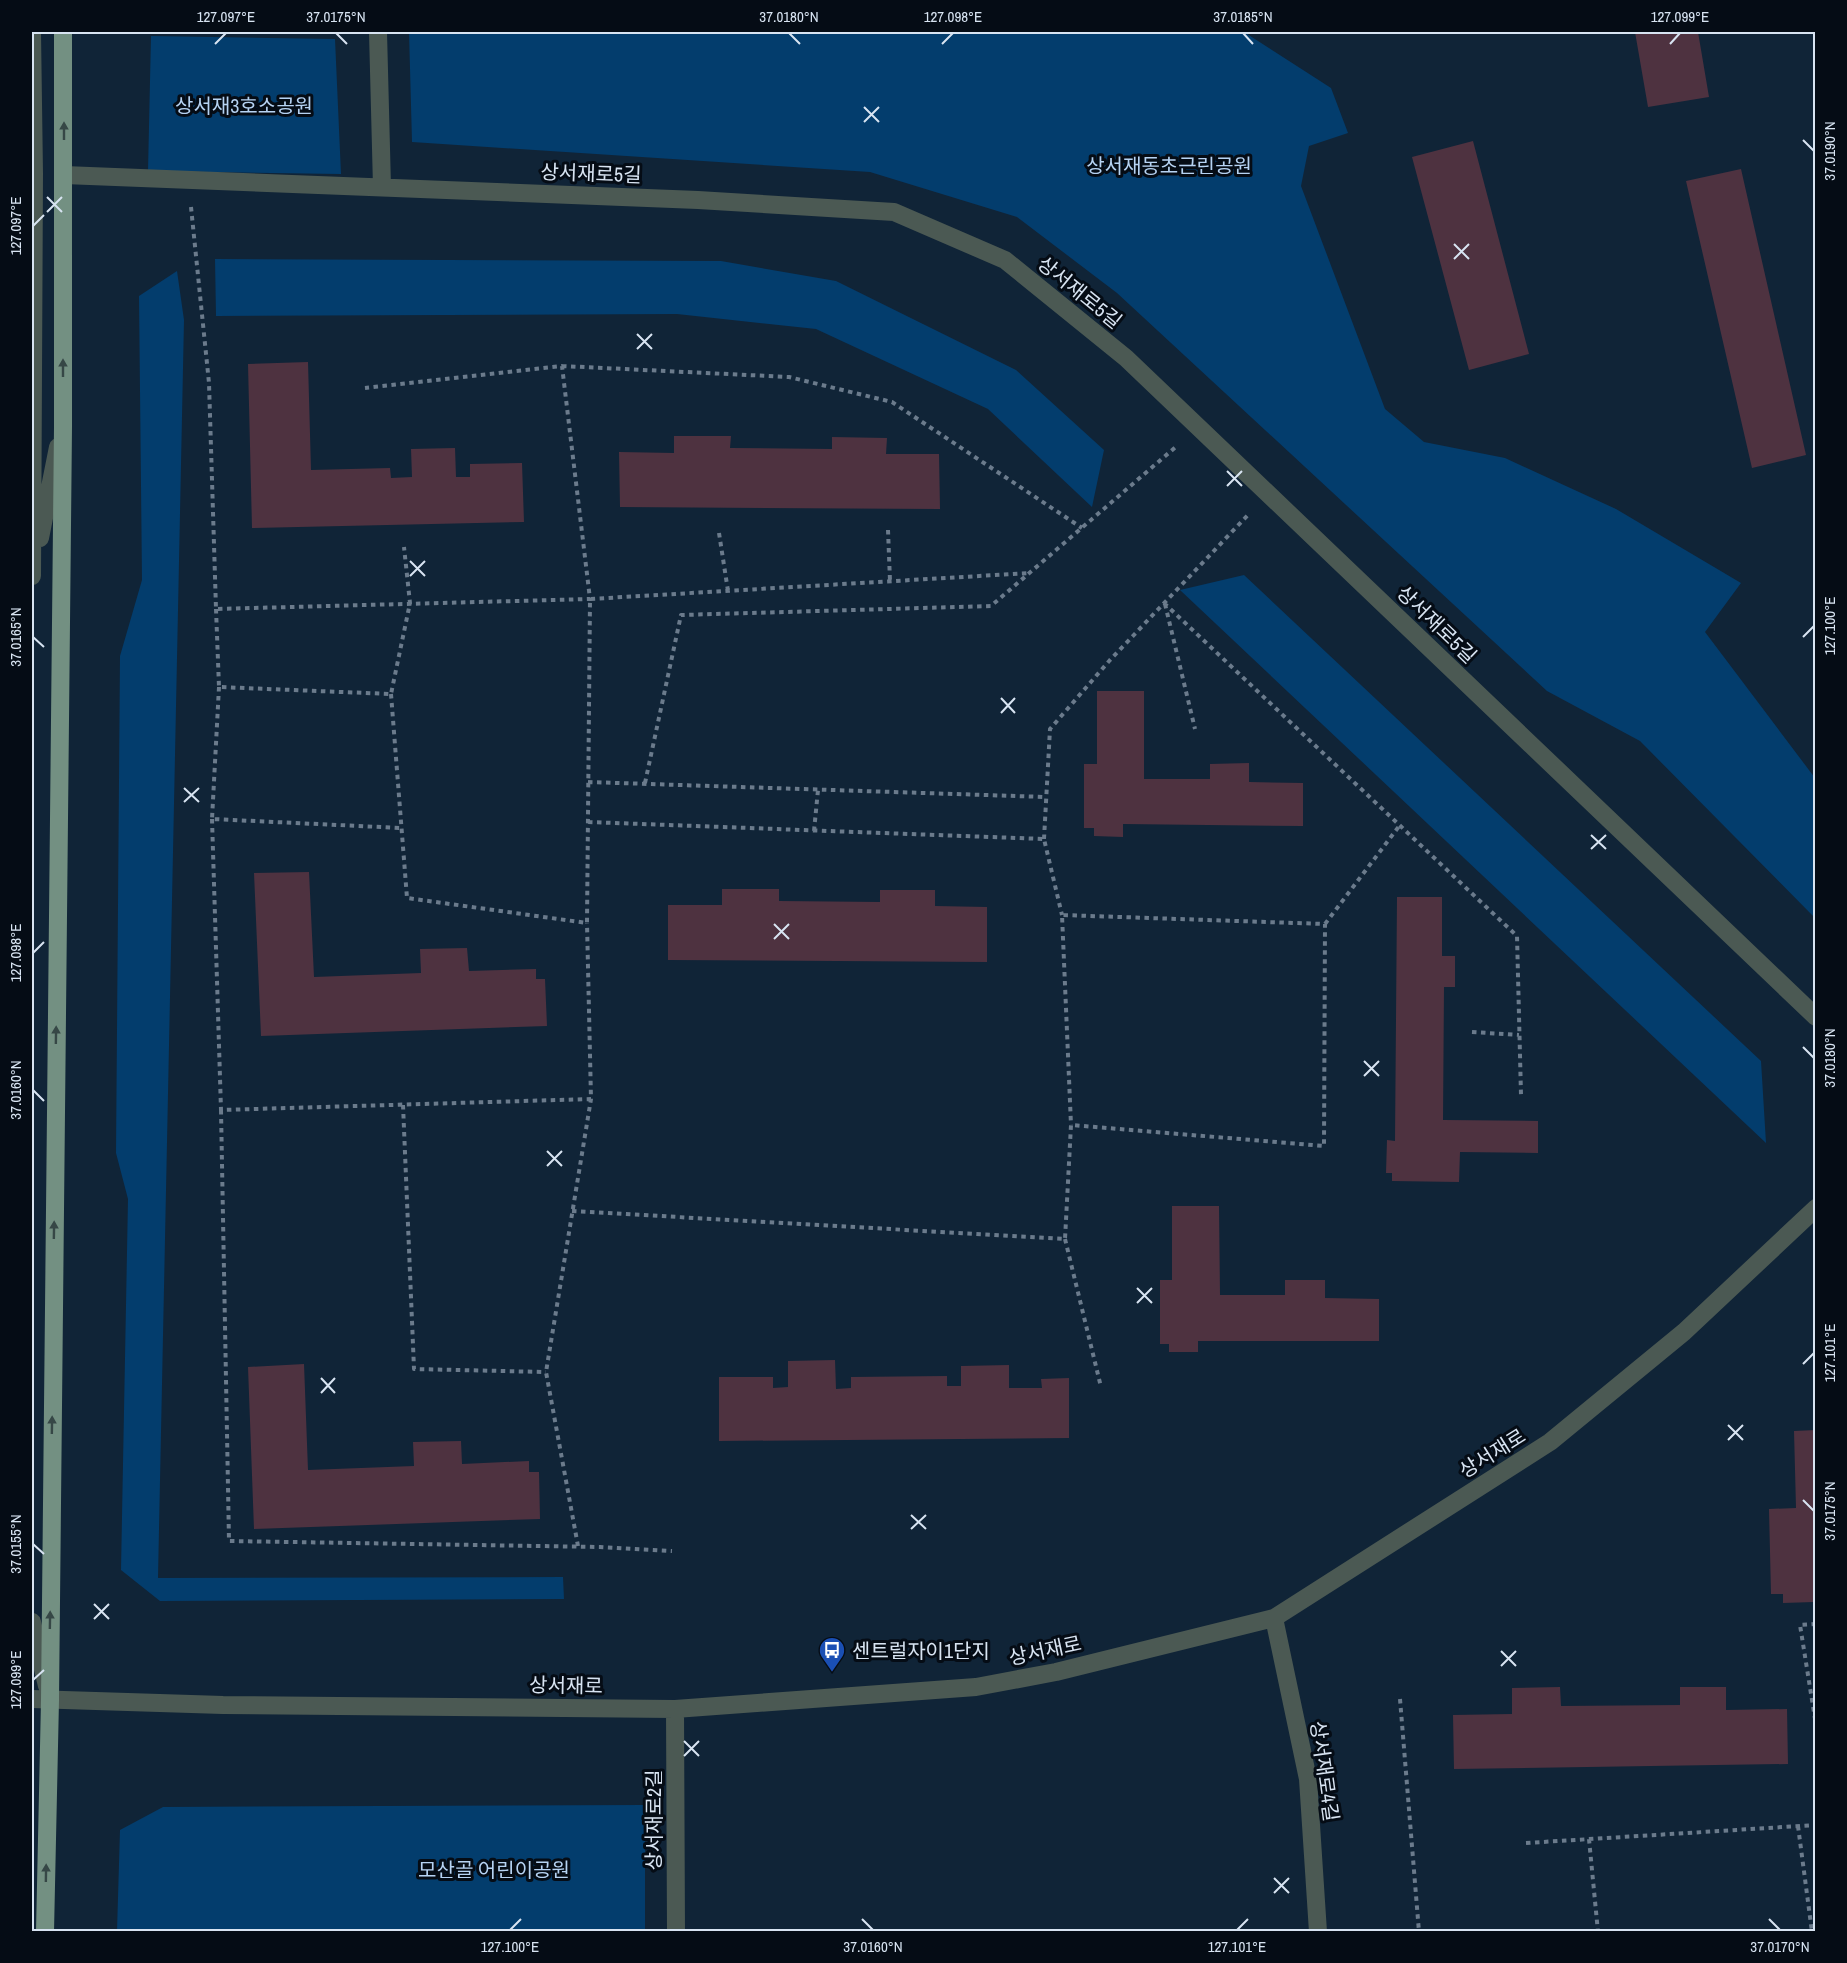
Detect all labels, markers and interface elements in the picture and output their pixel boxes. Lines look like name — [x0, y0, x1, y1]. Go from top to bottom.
text: 127.097°E — [197, 6, 255, 27]
text: 37.0175°N — [306, 6, 366, 27]
text: 37.0180°N — [759, 6, 819, 27]
text: 127.098°E — [924, 6, 982, 27]
text: 37.0185°N — [1213, 6, 1273, 27]
text: 127.099°E — [1651, 6, 1709, 27]
park label: 상서재3호소공원 — [175, 92, 313, 119]
text: 37.0190°N — [1819, 121, 1840, 181]
one-way arrow — [59, 122, 69, 141]
park label: 상서재동초근린공원 — [1086, 152, 1252, 179]
street label: 상서재로5길 — [540, 158, 642, 188]
text: 127.097°E — [5, 197, 26, 255]
street label: 상서재로5길 — [1032, 250, 1128, 334]
one-way arrow — [58, 359, 68, 378]
street label: 상서재로5길 — [1391, 579, 1483, 669]
text: 127.100°E — [1819, 597, 1840, 655]
text: 37.0165°N — [5, 607, 26, 667]
text: 127.098°E — [5, 924, 26, 982]
one-way arrow — [51, 1026, 61, 1045]
text: 37.0180°N — [1819, 1028, 1840, 1088]
text: 37.0160°N — [5, 1060, 26, 1120]
one-way arrow — [49, 1221, 59, 1240]
text: 127.101°E — [1819, 1324, 1840, 1382]
one-way arrow — [47, 1416, 57, 1435]
street label: 상서재로 — [1454, 1422, 1530, 1484]
text: 37.0175°N — [1819, 1481, 1840, 1541]
text: 37.0155°N — [5, 1514, 26, 1574]
one-way arrow — [46, 1611, 55, 1630]
street label: 상서재로 — [1006, 1629, 1084, 1671]
bus stop icon: 센트럴자이1단지 — [817, 1635, 847, 1673]
place label: 센트럴자이1단지 — [852, 1637, 990, 1664]
text: 127.099°E — [5, 1651, 26, 1709]
street label: 상서재로 — [529, 1671, 603, 1699]
street label: 상서재로4길 — [1305, 1719, 1345, 1823]
street label: 상서재로2길 — [640, 1769, 667, 1871]
park label: 모산골 어린이공원 — [418, 1856, 570, 1883]
one-way arrow — [41, 1864, 51, 1883]
text: 127.100°E — [481, 1936, 539, 1957]
text: 37.0160°N — [843, 1936, 903, 1957]
text: 127.101°E — [1208, 1936, 1266, 1957]
text: 37.0170°N — [1750, 1936, 1810, 1957]

